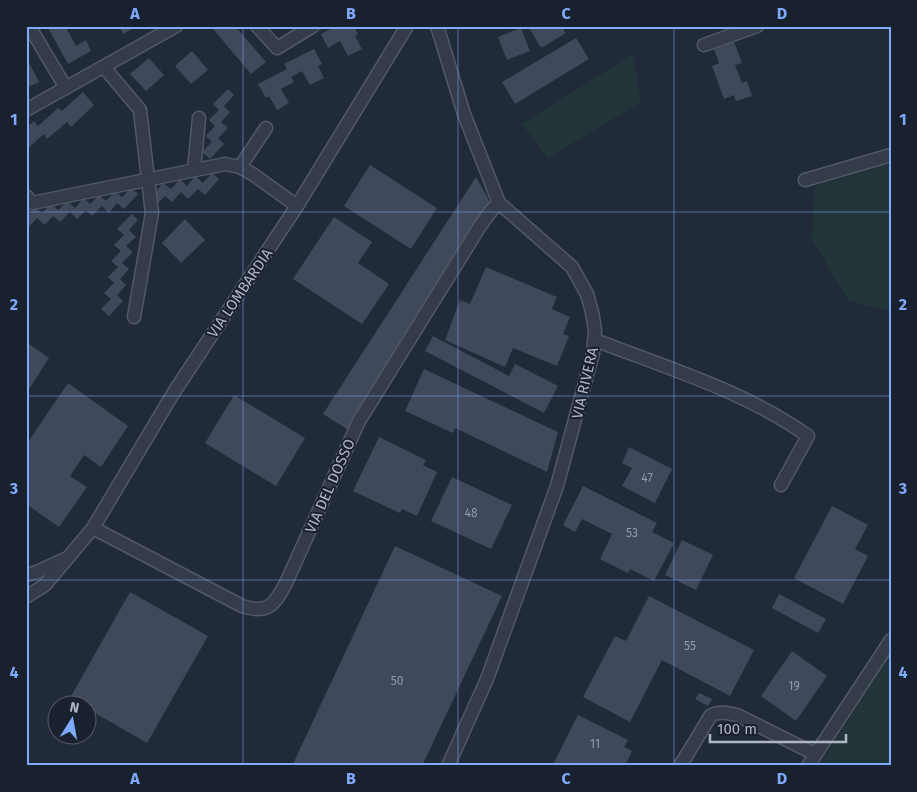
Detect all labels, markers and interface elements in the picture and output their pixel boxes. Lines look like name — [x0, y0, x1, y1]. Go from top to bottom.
text: A — [129, 4, 140, 23]
text: B — [346, 4, 356, 23]
text: C — [561, 4, 571, 23]
text: D — [777, 4, 787, 23]
text: 1 — [10, 110, 18, 129]
text: 1 — [899, 110, 907, 129]
street label: VIA LOMBARDIA — [204, 245, 277, 341]
text: 2 — [10, 295, 18, 314]
text: 2 — [899, 295, 907, 314]
street label: VIA RIVERA — [568, 345, 602, 421]
street label: VIA DEL DOSSO — [301, 436, 359, 536]
house number: 47 — [641, 471, 653, 485]
text: 3 — [9, 479, 18, 498]
text: 3 — [898, 479, 907, 498]
house number: 48 — [465, 506, 478, 520]
house number: 53 — [626, 526, 638, 540]
house number: 55 — [684, 639, 696, 653]
text: 4 — [9, 663, 19, 682]
text: 4 — [898, 663, 908, 682]
house number: 50 — [391, 674, 404, 688]
house number: 19 — [788, 679, 800, 693]
north arrow — [48, 694, 98, 744]
text: N — [68, 698, 81, 717]
scale bar — [710, 712, 846, 744]
text: 100 m — [717, 720, 757, 738]
house number: 11 — [590, 737, 600, 751]
text: A — [129, 769, 140, 788]
text: B — [346, 769, 356, 788]
text: C — [561, 769, 571, 788]
text: D — [777, 769, 787, 788]

